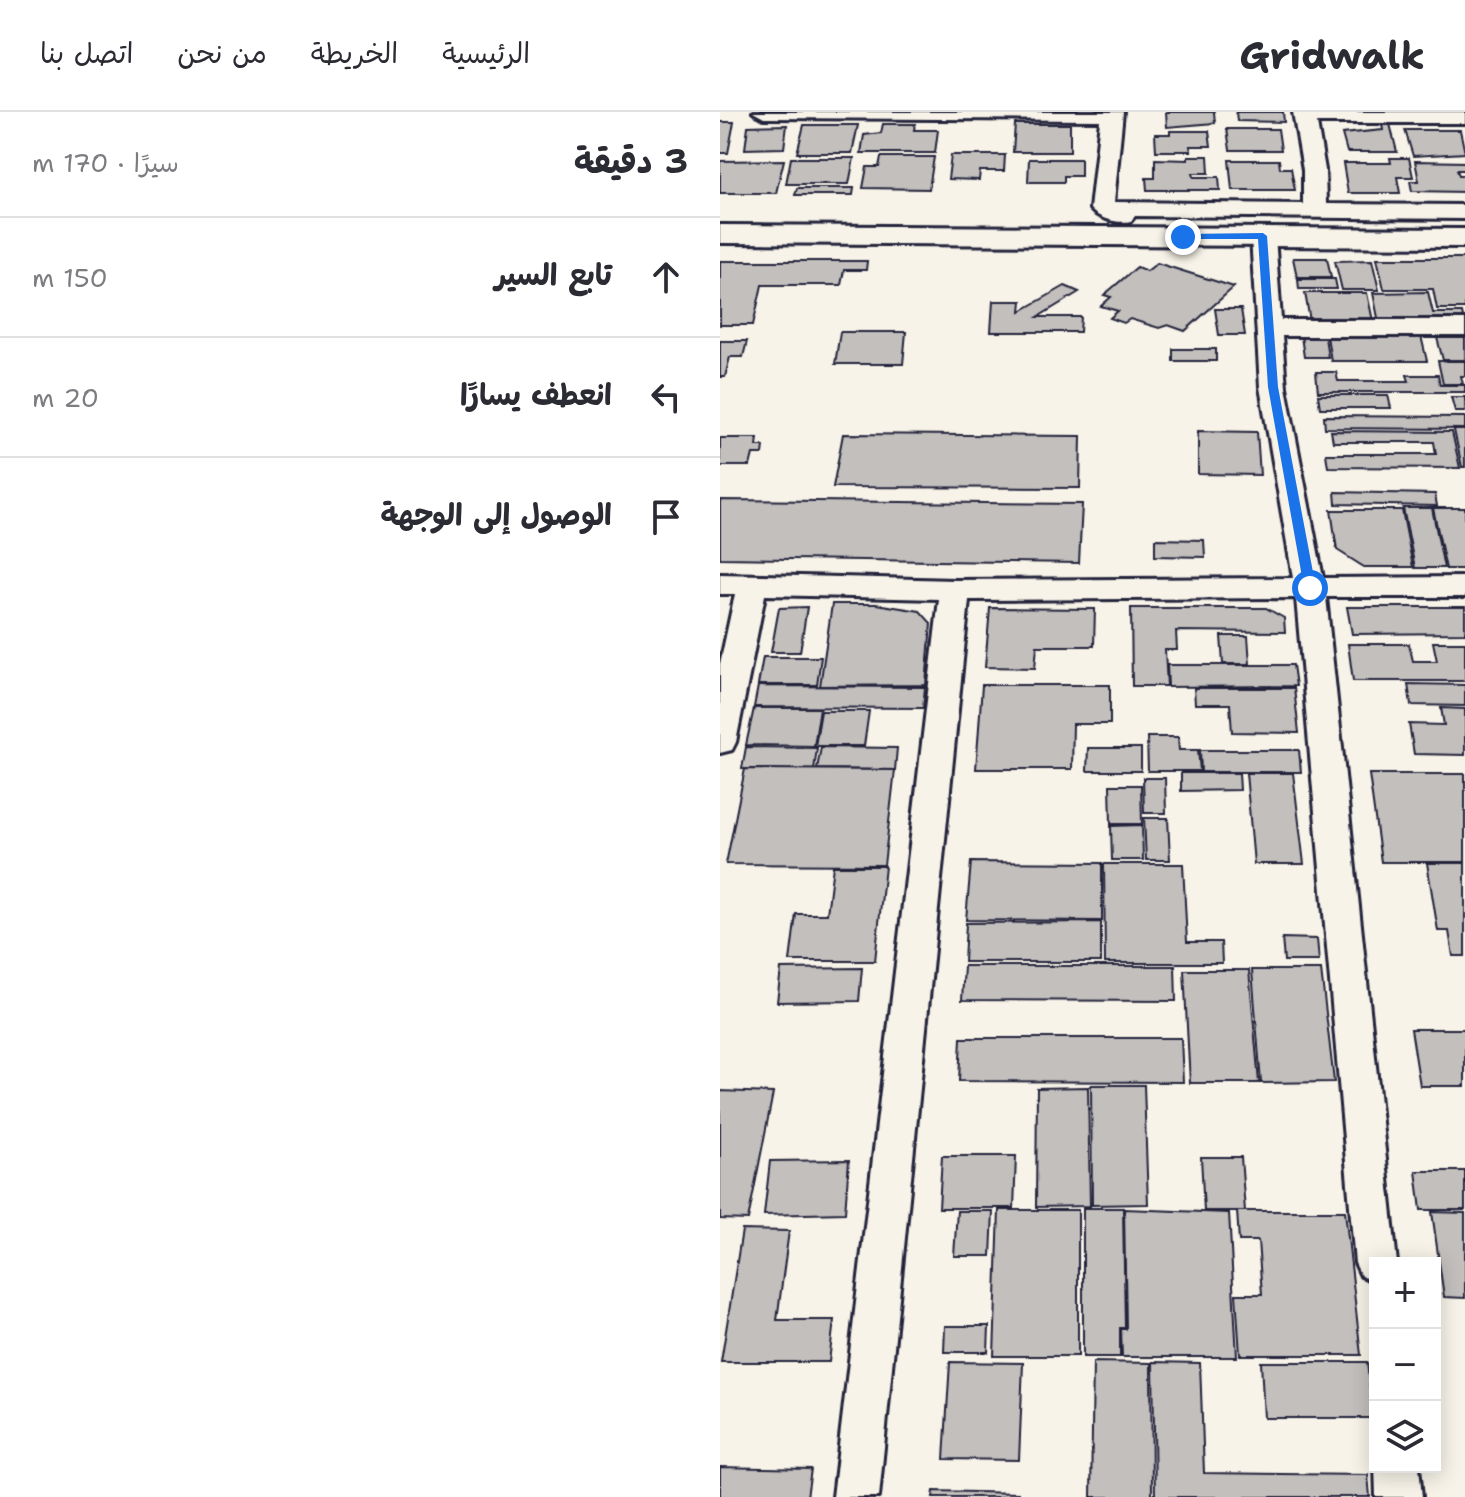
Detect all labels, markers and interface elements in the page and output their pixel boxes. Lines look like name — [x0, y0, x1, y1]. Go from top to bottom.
text: Gridwalk — [1239, 30, 1425, 81]
text: اتصل بنا — [40, 34, 133, 72]
text: من نحن — [177, 34, 267, 72]
text: الخريطة — [311, 34, 398, 72]
text: الرئيسية — [442, 34, 530, 72]
text: 3 دقيقة — [574, 138, 688, 184]
text: سيرًا · 170 m — [32, 145, 179, 180]
route end — [1165, 219, 1201, 255]
text: تابع السير — [495, 254, 612, 295]
icon: ahead — [644, 255, 688, 299]
text: 150 m — [32, 260, 108, 295]
text: انعطف يسارًا — [460, 374, 612, 415]
icon: left — [644, 375, 688, 419]
text: 20 m — [32, 380, 99, 415]
text: الوصول إلى الوجهة — [380, 494, 612, 535]
icon: arrive — [644, 495, 688, 539]
route start — [1292, 570, 1328, 606]
map controls — [1369, 1257, 1441, 1473]
button: + — [1369, 1257, 1441, 1329]
button: − — [1369, 1329, 1441, 1401]
button: layers — [1369, 1401, 1441, 1473]

